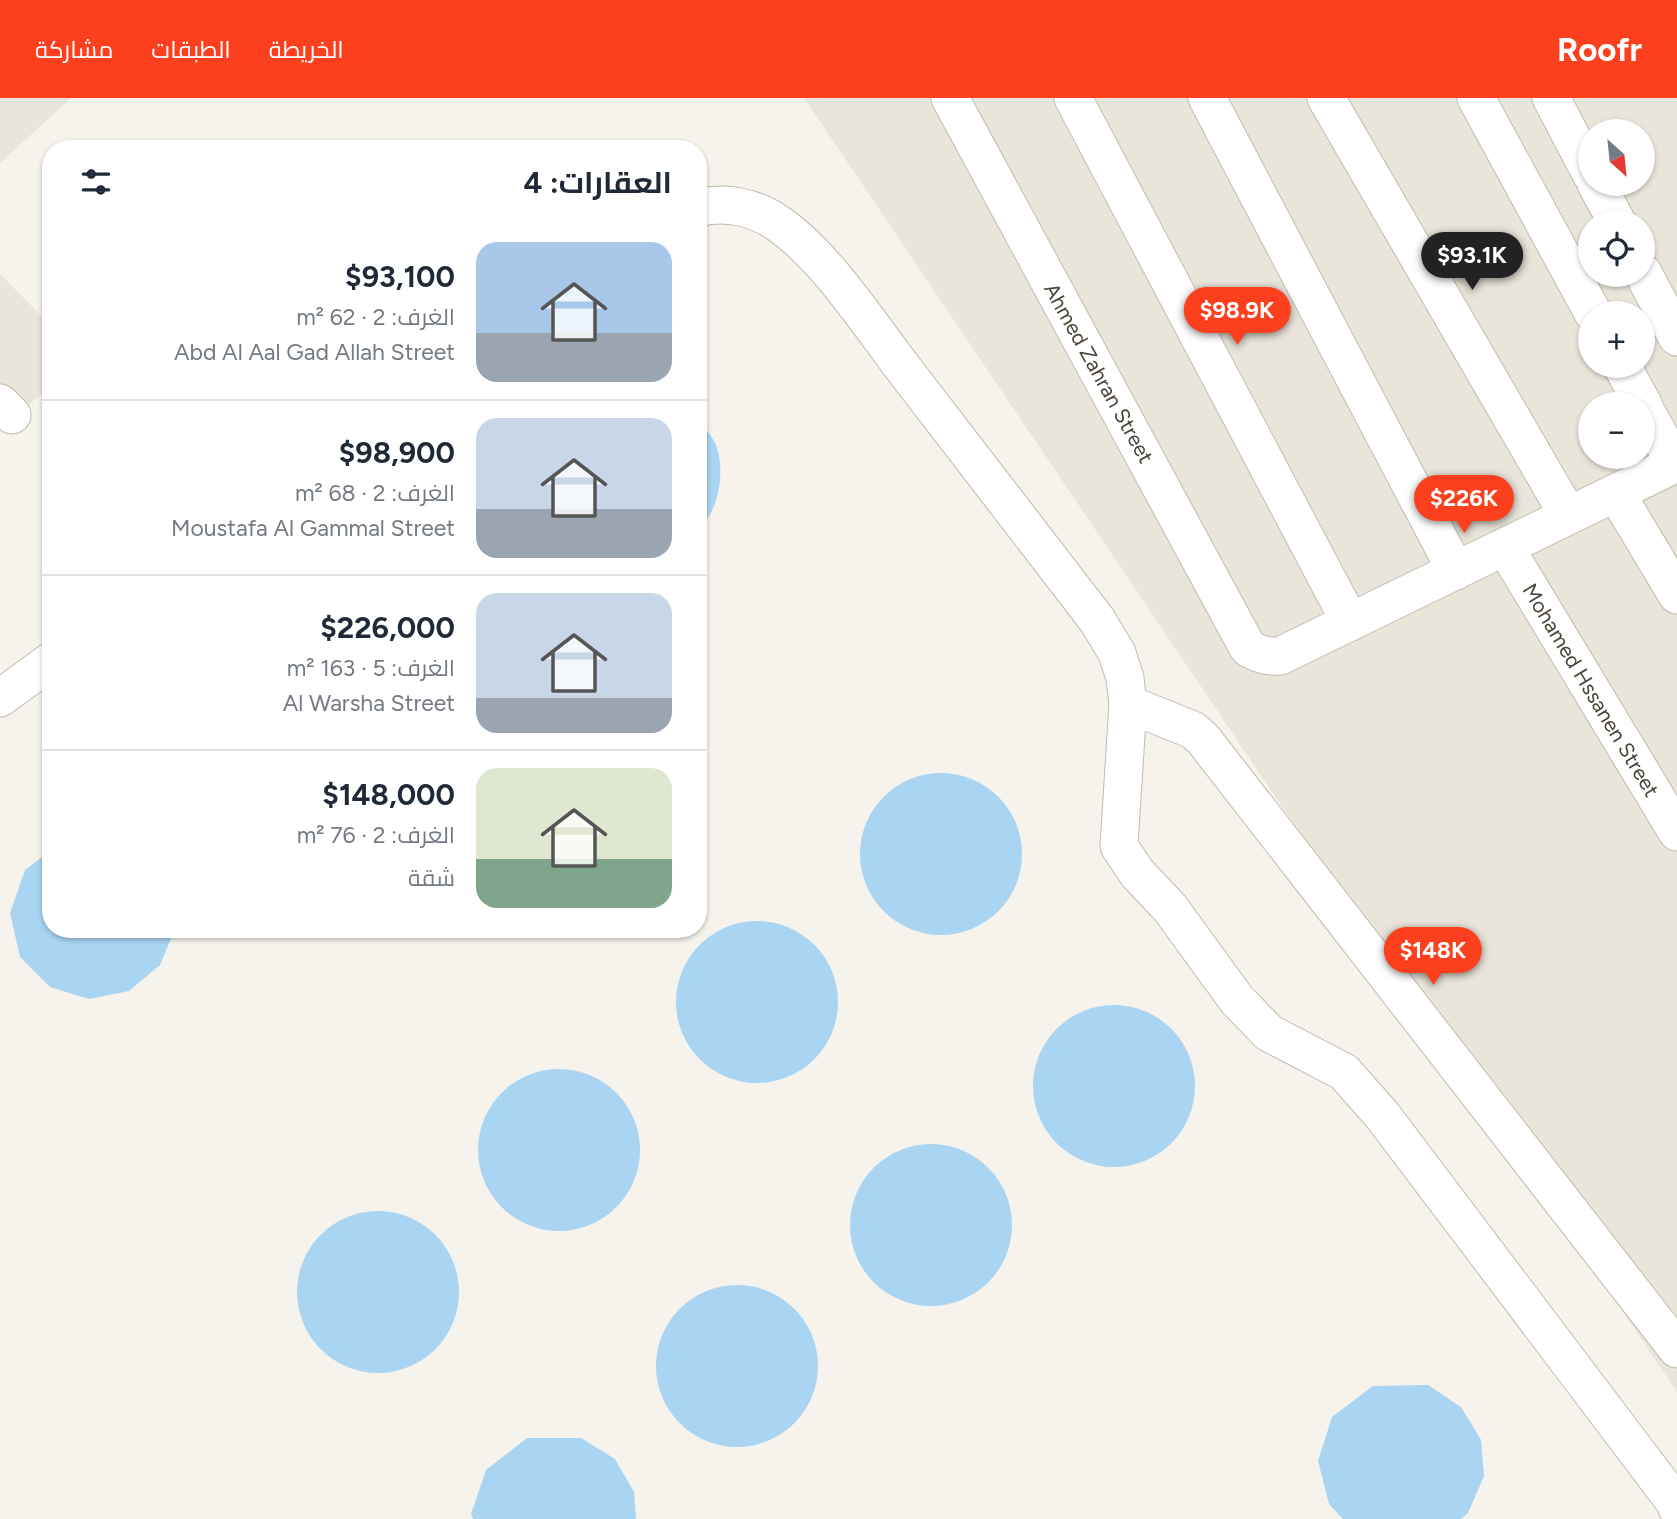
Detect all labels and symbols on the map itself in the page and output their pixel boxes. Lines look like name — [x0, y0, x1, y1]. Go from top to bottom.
north arrow — [1578, 119, 1656, 196]
pin: $93.1K — [1415, 232, 1529, 292]
street label: Ahmed Zahran Street — [1039, 279, 1159, 468]
pin: $98.9K — [1180, 288, 1294, 347]
pin: $226K — [1415, 476, 1513, 535]
street label: Mohamed Hssanen Street — [1517, 579, 1665, 801]
pin: $148K — [1384, 928, 1482, 987]

